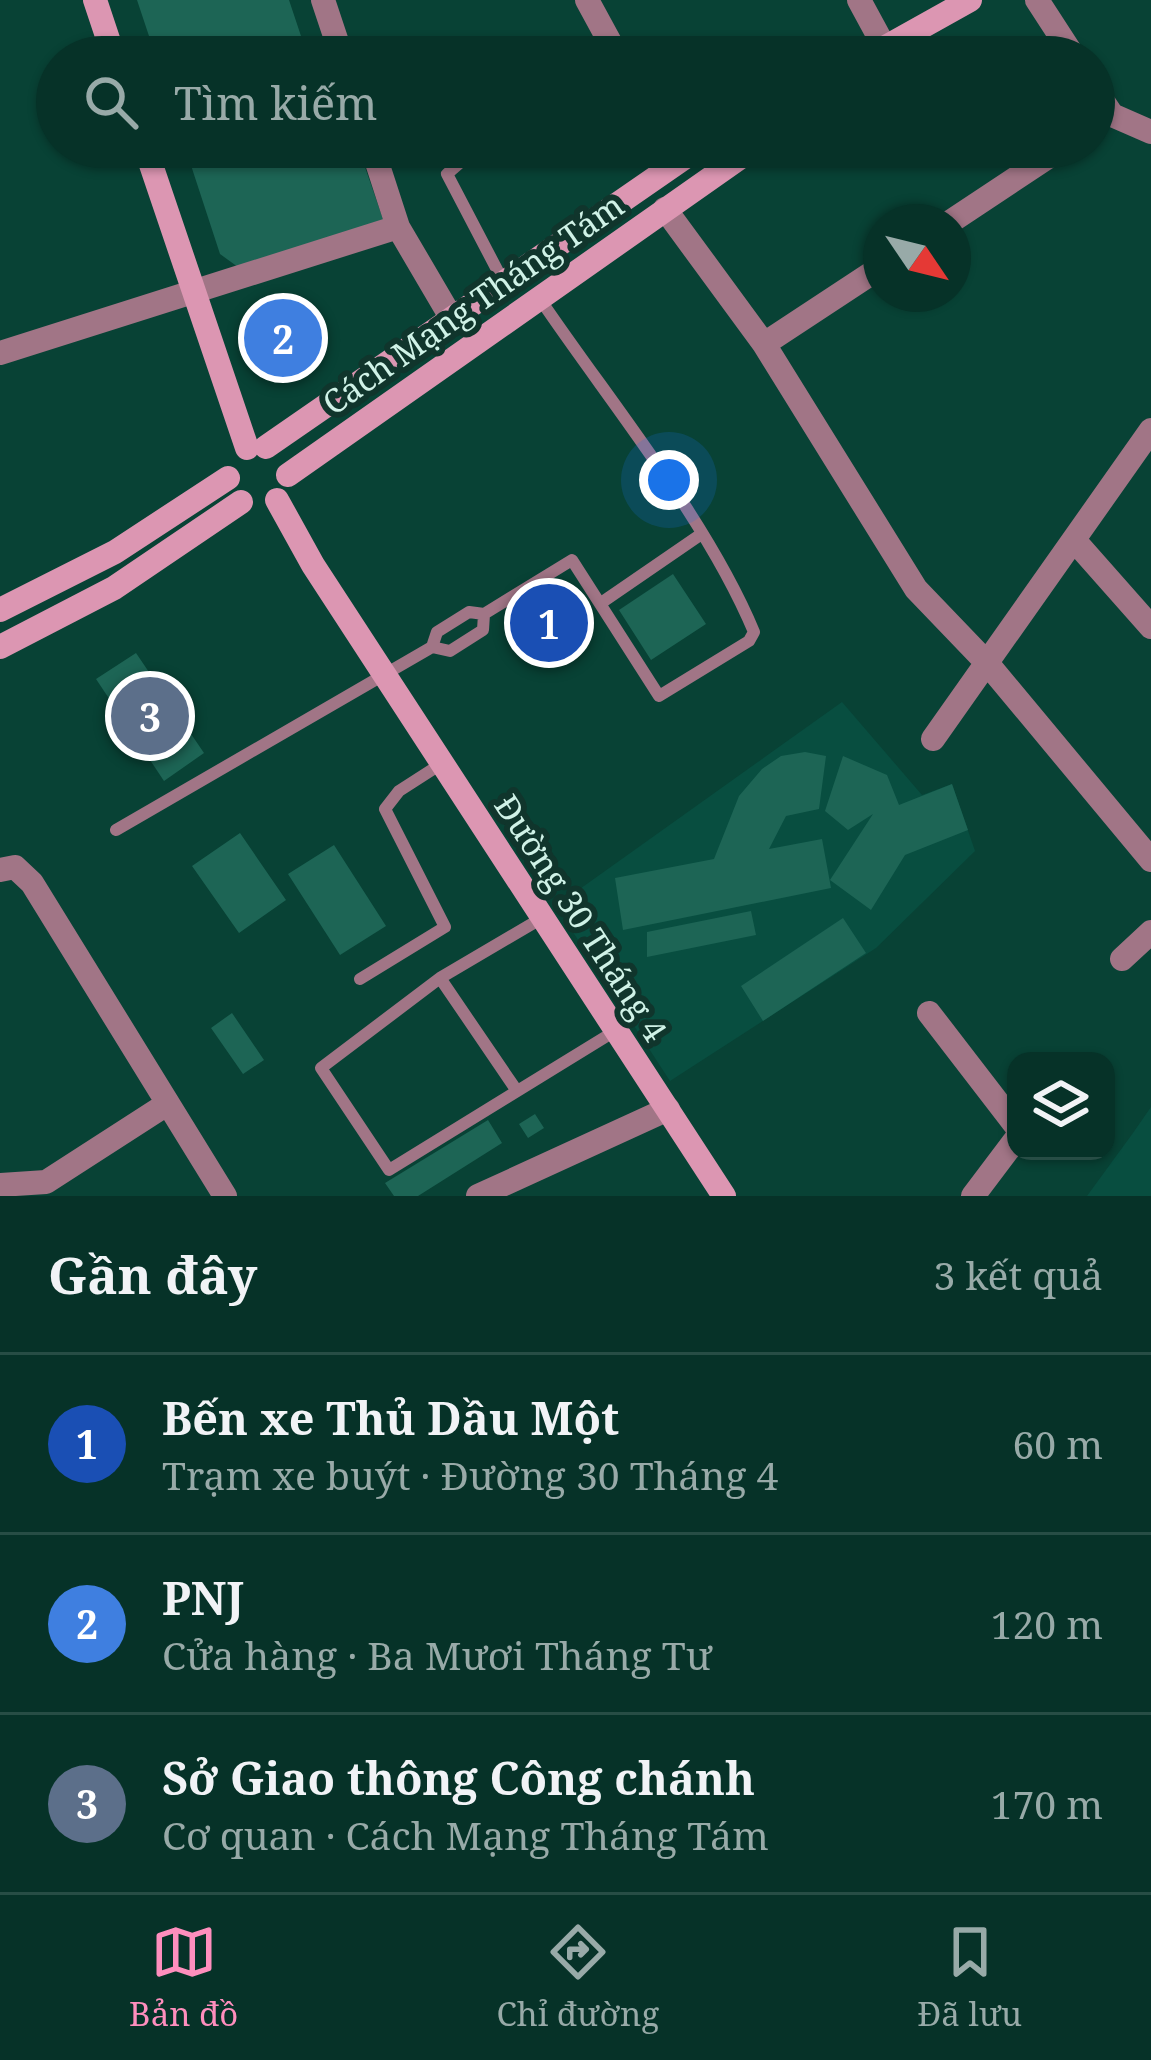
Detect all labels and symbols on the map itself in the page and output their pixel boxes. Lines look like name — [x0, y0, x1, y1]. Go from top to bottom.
street label: Cách Mạng Tháng Tám — [313, 182, 632, 425]
north arrow — [863, 204, 971, 312]
pin: 2 — [244, 293, 322, 383]
your location — [639, 450, 699, 510]
pin: 1 — [510, 578, 588, 668]
pin: 3 — [111, 671, 189, 761]
street label: Đường 30 Tháng 4 — [485, 786, 678, 1050]

